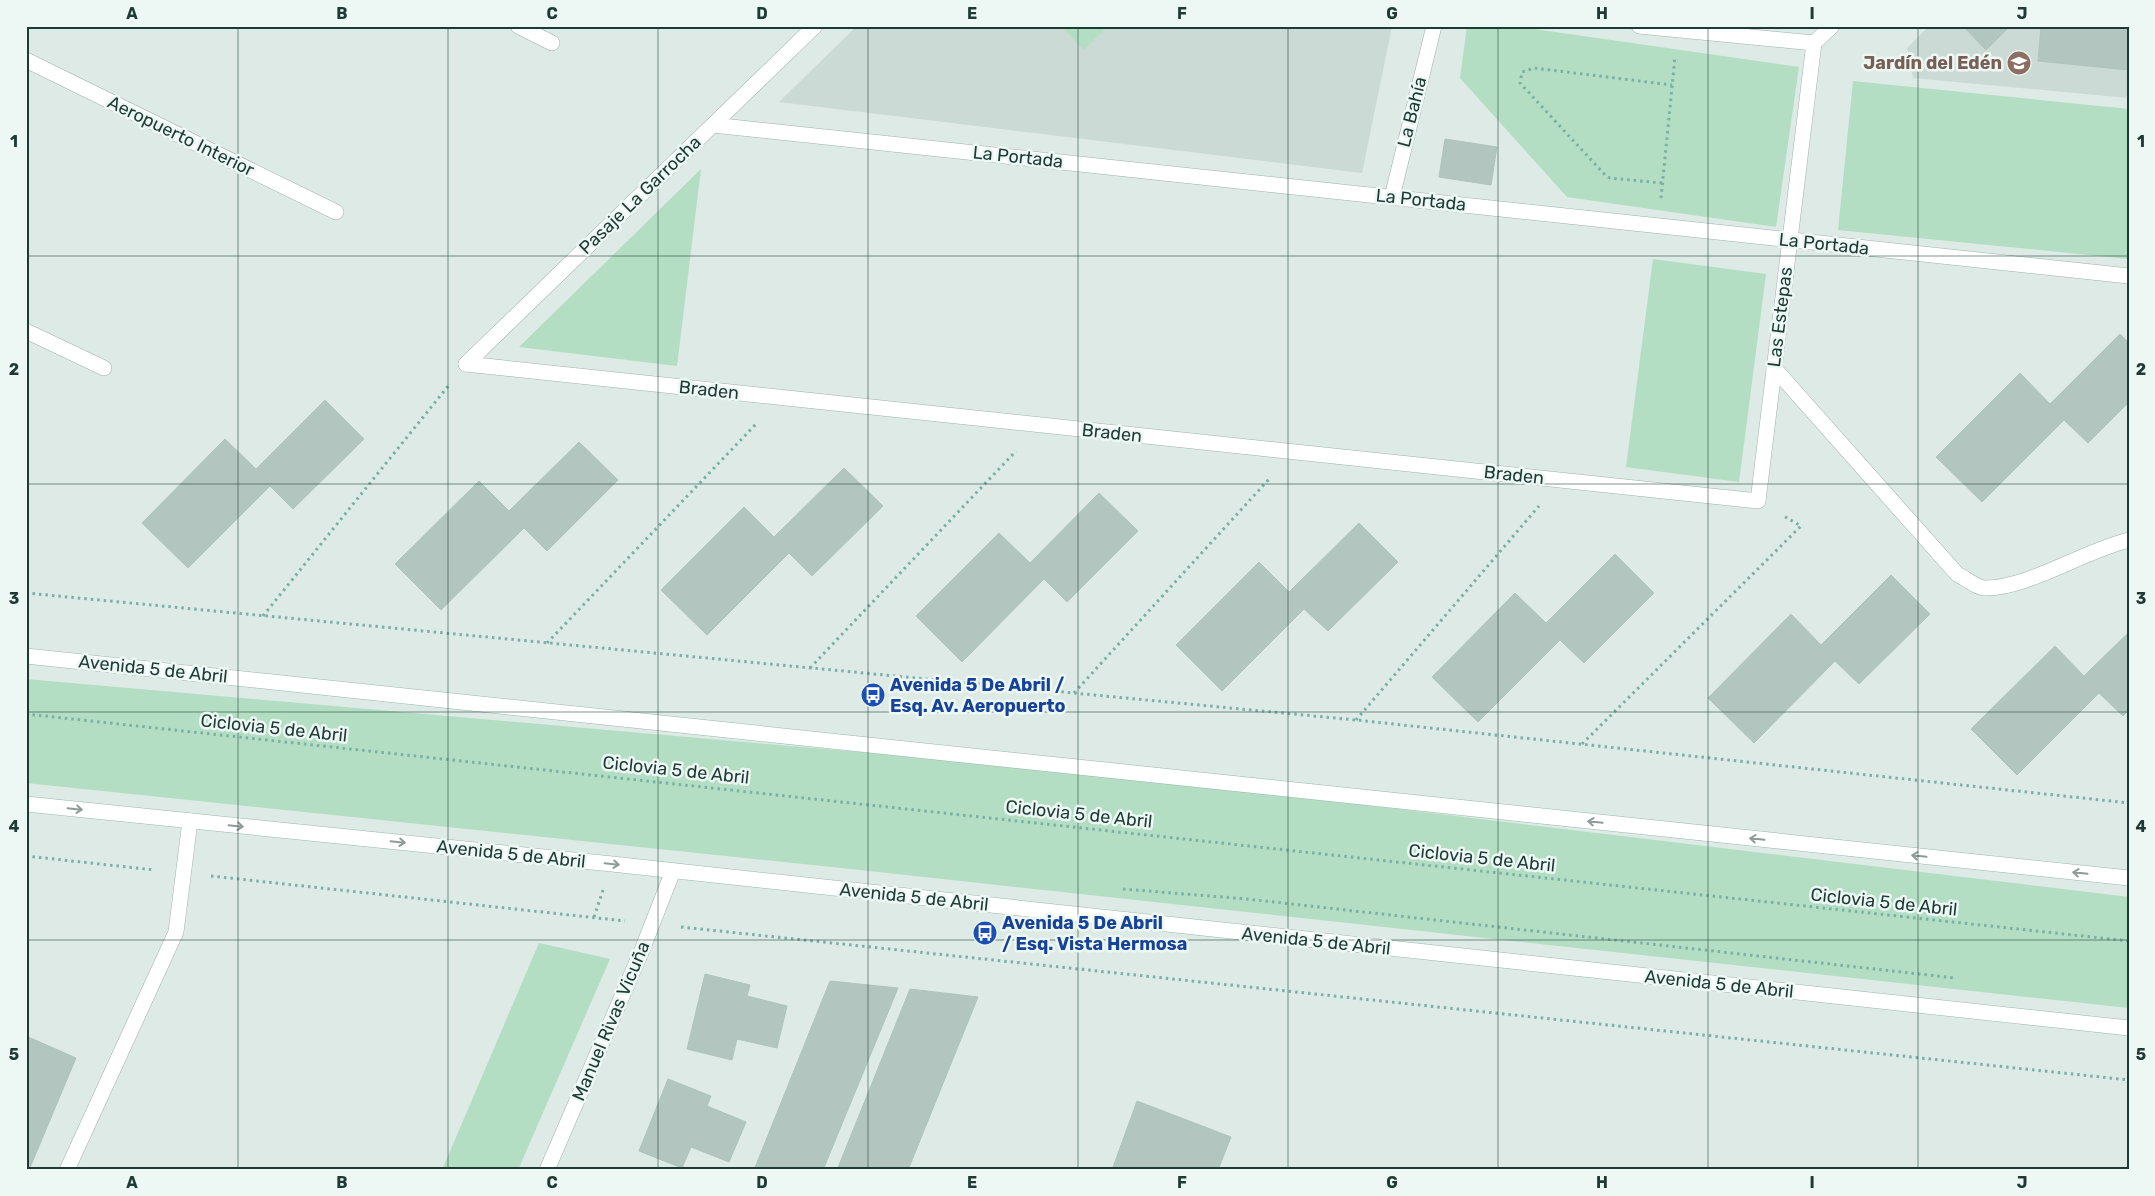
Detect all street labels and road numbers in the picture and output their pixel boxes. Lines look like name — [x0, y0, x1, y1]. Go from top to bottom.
street label: La Bahía — [1393, 75, 1431, 149]
street label: Aeropuerto Interior — [104, 91, 258, 181]
street label: Pasaje La Garrocha — [574, 131, 706, 259]
street label: La Portada — [972, 141, 1064, 173]
street label: La Portada — [1375, 184, 1467, 216]
street label: La Portada — [1778, 228, 1870, 260]
street label: Las Estepas — [1763, 266, 1797, 368]
street label: Braden — [678, 376, 740, 404]
street label: Braden — [1081, 419, 1143, 447]
street label: Braden — [1483, 461, 1545, 489]
street label: Avenida 5 de Abril — [77, 650, 229, 688]
street label: Ciclovia 5 de Abril — [200, 709, 348, 747]
street label: Ciclovia 5 de Abril — [602, 751, 750, 789]
street label: Ciclovia 5 de Abril — [1005, 795, 1153, 833]
street label: Avenida 5 de Abril — [435, 835, 587, 873]
street label: Ciclovia 5 de Abril — [1408, 839, 1556, 877]
street label: Avenida 5 de Abril — [838, 878, 990, 916]
street label: Ciclovia 5 de Abril — [1810, 883, 1958, 921]
street label: Avenida 5 de Abril — [1240, 922, 1392, 960]
street label: Manuel Rivas Vicuña — [567, 938, 655, 1104]
street label: Avenida 5 de Abril — [1643, 965, 1795, 1003]

